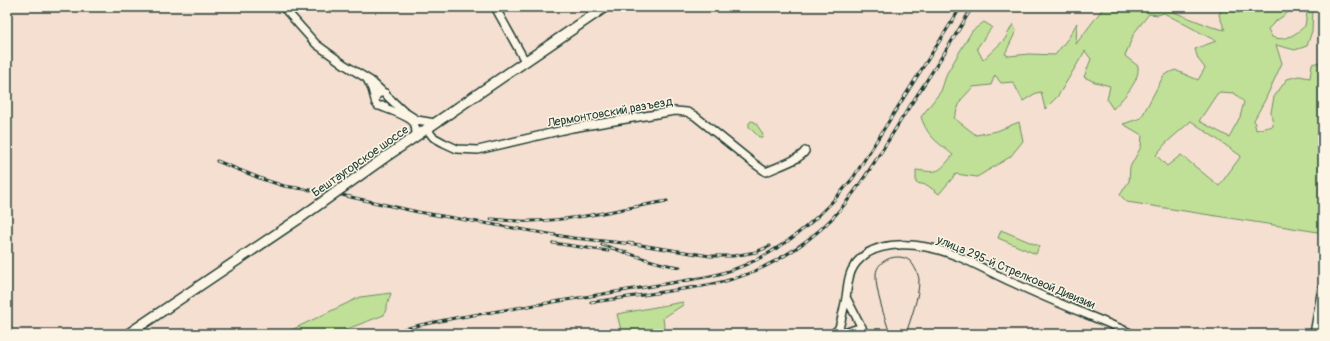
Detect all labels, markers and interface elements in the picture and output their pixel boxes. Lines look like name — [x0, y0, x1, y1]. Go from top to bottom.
street label: Лермонтовский разъезд — [545, 94, 675, 131]
street label: Бештаугорское шоссе — [309, 122, 412, 200]
street label: улица 295-й Стрелковой Дивизии — [934, 232, 1098, 313]

